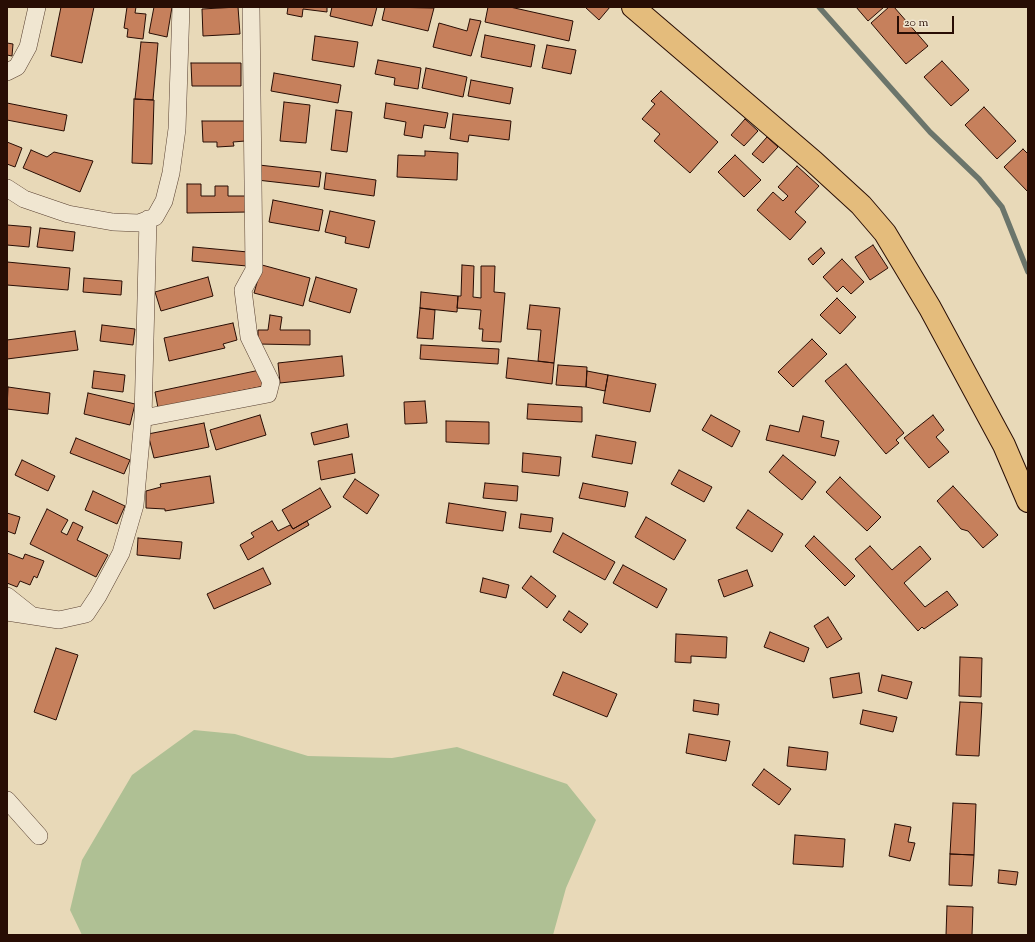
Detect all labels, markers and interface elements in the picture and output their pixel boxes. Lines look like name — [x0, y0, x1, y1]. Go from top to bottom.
scale bar — [899, 8, 956, 34]
text: 20 m — [904, 14, 928, 32]

